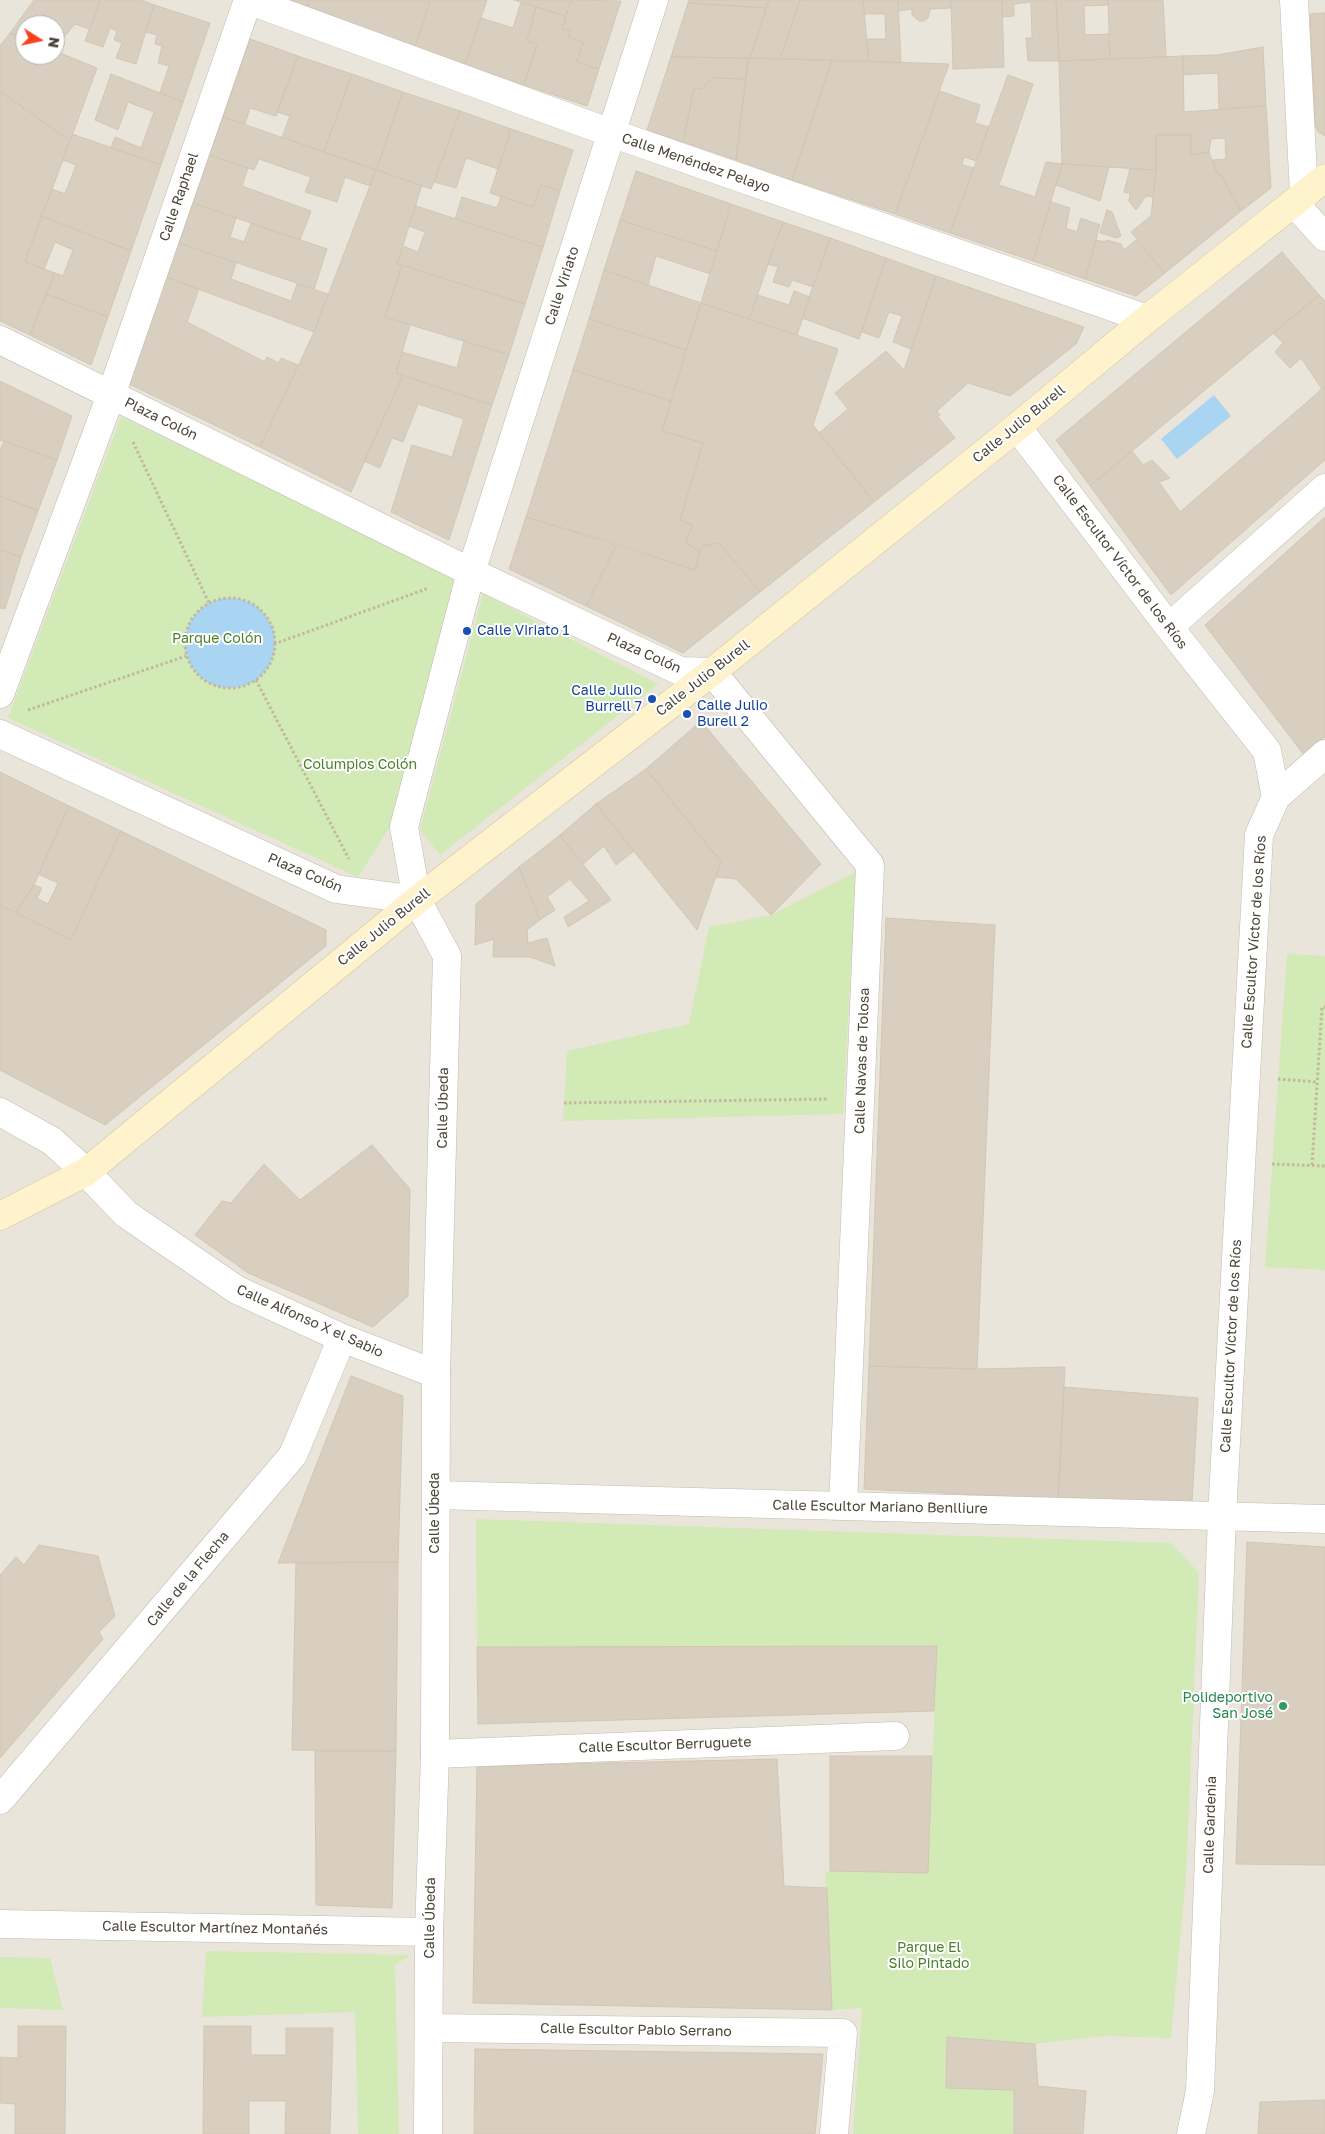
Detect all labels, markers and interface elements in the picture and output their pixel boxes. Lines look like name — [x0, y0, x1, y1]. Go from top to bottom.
north arrow — [15, 15, 65, 65]
text: N — [45, 36, 64, 49]
street label: Calle Menéndez Pelayo — [620, 130, 772, 196]
street label: Calle Raphael — [156, 150, 202, 244]
street label: Calle Viriato — [541, 244, 583, 328]
street label: Calle Julio Burell — [969, 381, 1069, 467]
street label: Plaza Colón — [122, 394, 200, 444]
street label: Calle Escultor Víctor de los Ríos — [1049, 472, 1191, 652]
place label: Calle Viriato 1 — [477, 623, 569, 639]
marker: Calle Viriato 1 — [461, 625, 473, 637]
street label: Plaza Colón — [604, 629, 684, 677]
park label: Parque Colón — [172, 631, 262, 647]
street label: Calle Julio Burell — [653, 636, 753, 720]
place label: Calle Julio Burrell 7 — [571, 683, 642, 716]
marker: Calle Julio Burrell 7 — [646, 693, 658, 705]
place label: Calle Julio Burell 2 — [697, 698, 768, 730]
marker: Calle Julio Burell 2 — [681, 708, 693, 720]
park label: Columpios Colón — [303, 757, 417, 773]
street label: Calle Escultor Víctor de los Ríos — [1238, 835, 1270, 1049]
street label: Plaza Colón — [265, 850, 345, 896]
street label: Calle Julio Burell — [334, 884, 434, 970]
street label: Calle Navas de Tolosa — [851, 987, 873, 1135]
street label: Calle Úbeda — [434, 1067, 452, 1149]
street label: Calle Escultor Víctor de los Ríos — [1217, 1239, 1245, 1453]
street label: Calle Alfonso X el Sabio — [234, 1281, 386, 1361]
street label: Calle Úbeda — [427, 1472, 443, 1554]
street label: Calle Escultor Mariano Benlliure — [772, 1497, 988, 1517]
street label: Calle de la Flecha — [143, 1528, 233, 1630]
place label: Polideportivo San José — [1183, 1690, 1273, 1722]
marker: Polideportivo San José — [1277, 1700, 1289, 1712]
street label: Calle Escultor Berruguete — [578, 1734, 752, 1756]
street label: Calle Gardenia — [1200, 1776, 1220, 1874]
street label: Calle Úbeda — [421, 1877, 439, 1959]
street label: Calle Escultor Martínez Montañés — [102, 1918, 328, 1938]
park label: Parque El Silo Pintado — [889, 1940, 969, 1972]
street label: Calle Escultor Pablo Serrano — [540, 2020, 732, 2040]

